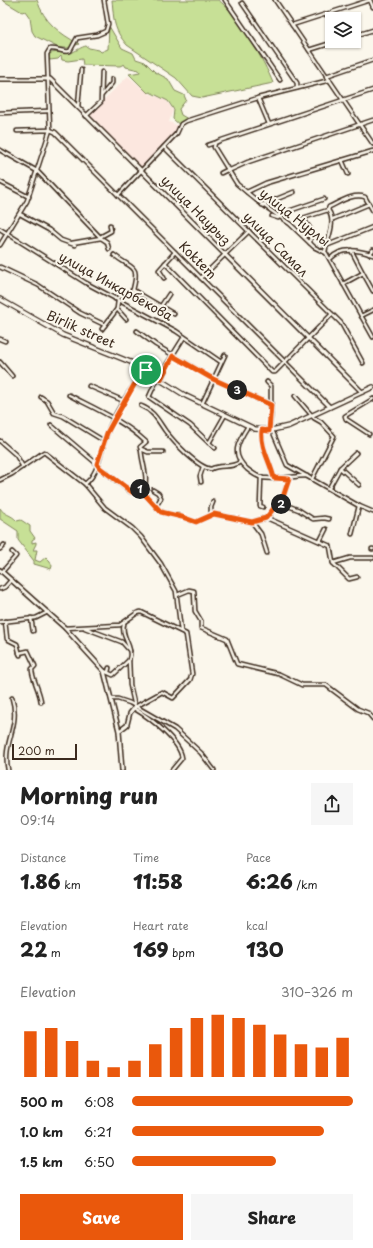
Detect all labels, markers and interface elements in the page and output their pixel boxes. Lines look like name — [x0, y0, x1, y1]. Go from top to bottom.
map controls — [325, 12, 361, 48]
button: layers — [325, 12, 361, 48]
street label: улица Наурыз — [157, 170, 236, 249]
street label: улица Нурлы — [256, 183, 335, 250]
street label: улица Самал — [240, 207, 313, 281]
street label: Koktem — [175, 236, 222, 283]
street label: улица Инкарбекова — [56, 246, 177, 325]
street label: Birlik street — [44, 305, 118, 352]
pin — [129, 353, 163, 387]
icon: arrive — [135, 359, 157, 381]
pin: 3 — [227, 380, 247, 400]
text: 3 — [233, 381, 241, 398]
pin: 1 — [130, 479, 150, 499]
text: 1 — [137, 480, 143, 497]
pin: 2 — [271, 494, 291, 514]
text: 2 — [277, 495, 285, 512]
scale bar — [12, 742, 77, 761]
text: 200 m — [18, 742, 55, 759]
text: Morning run — [20, 778, 158, 811]
button: share — [311, 783, 353, 825]
text: 09:14 — [20, 810, 55, 829]
text: Distance — [20, 849, 66, 866]
text: Time — [133, 849, 159, 866]
text: Pace — [246, 849, 271, 866]
text: 1.86 — [20, 866, 61, 896]
text: 11:58 — [133, 866, 183, 896]
text: 6:26 — [246, 866, 293, 896]
text: km — [61, 876, 81, 893]
text: /km — [293, 876, 317, 893]
text: Elevation — [20, 917, 67, 934]
text: Heart rate — [133, 917, 189, 934]
text: kcal — [246, 917, 268, 934]
text: 22 — [20, 934, 47, 964]
text: 169 — [133, 934, 169, 964]
text: 130 — [246, 934, 284, 964]
text: m — [47, 944, 61, 961]
text: bpm — [169, 944, 195, 961]
text: Elevation — [20, 982, 76, 1001]
text: 310–326 m — [281, 982, 353, 1001]
text: 500 m — [20, 1092, 63, 1111]
text: 6:08 — [84, 1092, 114, 1111]
text: 1.0 km — [20, 1122, 63, 1141]
text: 6:21 — [84, 1122, 112, 1141]
text: 1.5 km — [20, 1152, 63, 1171]
text: 6:50 — [84, 1152, 115, 1171]
button: Save — [20, 1194, 183, 1240]
button: Share — [191, 1194, 353, 1240]

